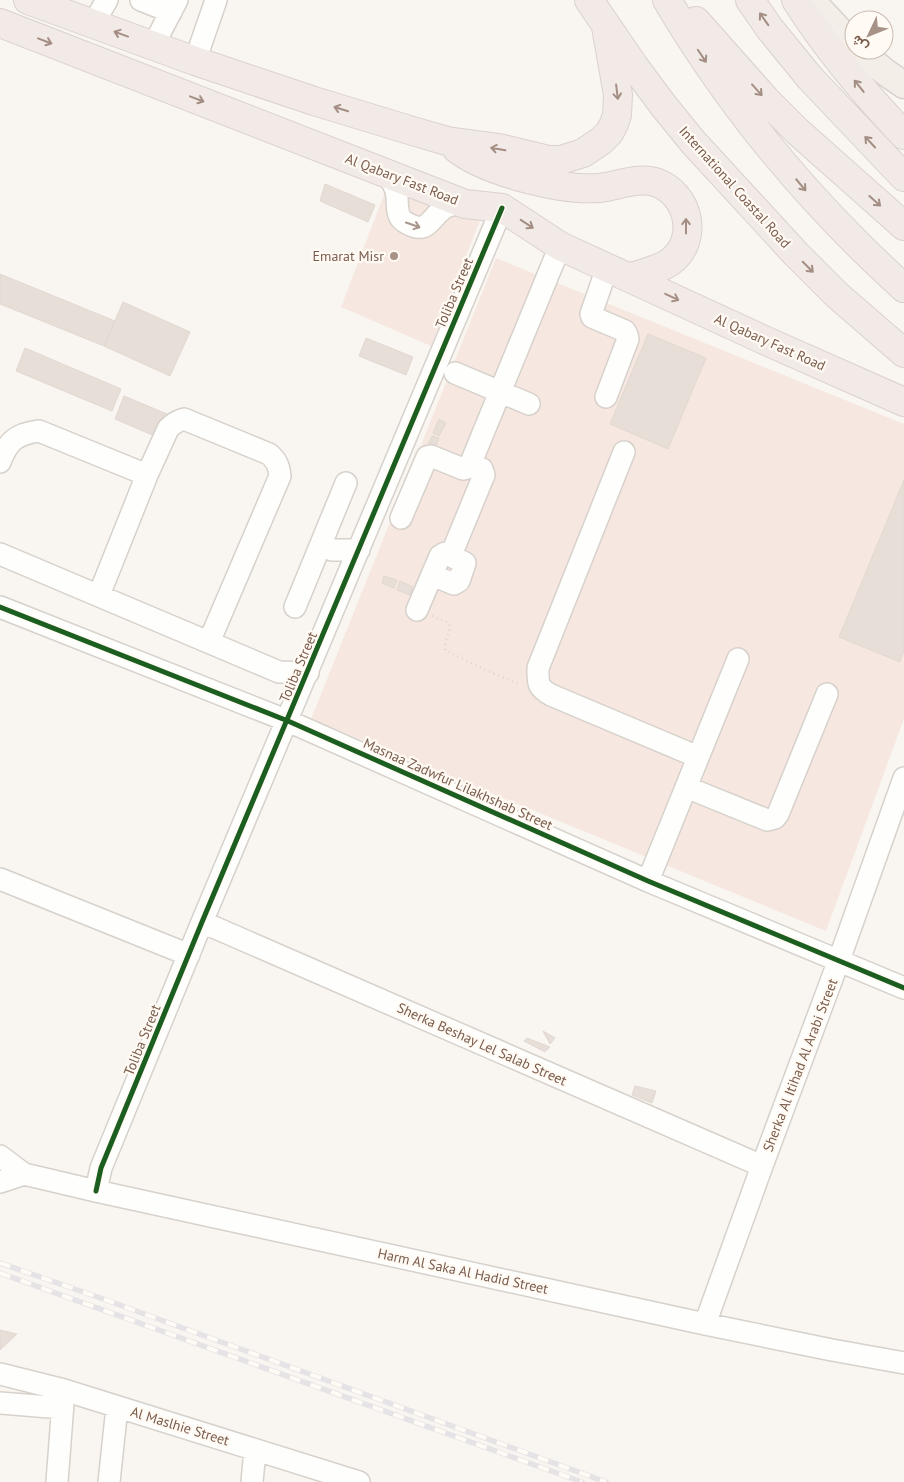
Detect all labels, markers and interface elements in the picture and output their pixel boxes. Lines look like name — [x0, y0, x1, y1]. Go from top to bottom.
north arrow — [844, 10, 894, 60]
one-way arrow — [759, 13, 769, 27]
one-way arrow — [114, 29, 129, 38]
text: ش — [847, 31, 872, 56]
one-way arrow — [37, 37, 53, 46]
one-way arrow — [697, 49, 707, 63]
one-way arrow — [854, 80, 865, 93]
one-way arrow — [751, 83, 763, 96]
one-way arrow — [612, 84, 622, 100]
one-way arrow — [189, 95, 204, 104]
one-way arrow — [334, 104, 350, 114]
street label: International Coastal Road — [675, 122, 795, 252]
one-way arrow — [864, 135, 876, 148]
one-way arrow — [491, 143, 507, 153]
street label: Al Qabary Fast Road — [343, 149, 461, 209]
one-way arrow — [796, 178, 807, 191]
one-way arrow — [869, 195, 882, 207]
one-way arrow — [682, 218, 691, 234]
one-way arrow — [520, 219, 534, 229]
one-way arrow — [405, 221, 420, 230]
place label: Emarat Misr — [313, 247, 384, 265]
marker: Emarat Misr — [388, 250, 400, 262]
street label: Toliba Street — [431, 255, 477, 331]
one-way arrow — [802, 261, 815, 273]
one-way arrow — [664, 293, 679, 302]
street label: Al Qabary Fast Road — [712, 309, 828, 375]
street label: Toliba Street — [275, 629, 321, 705]
street label: Masnaa Zadwfur Lilakhshab Street — [361, 734, 556, 834]
street label: Sherka Al Itihad Al Arabi Street — [759, 976, 841, 1154]
street label: Sherka Beshay Lel Salab Street — [394, 998, 570, 1090]
street label: Toliba Street — [120, 1001, 165, 1078]
street label: Harm Al Saka Al Hadid Street — [376, 1244, 550, 1298]
street label: Al Maslhie Street — [129, 1402, 232, 1450]

